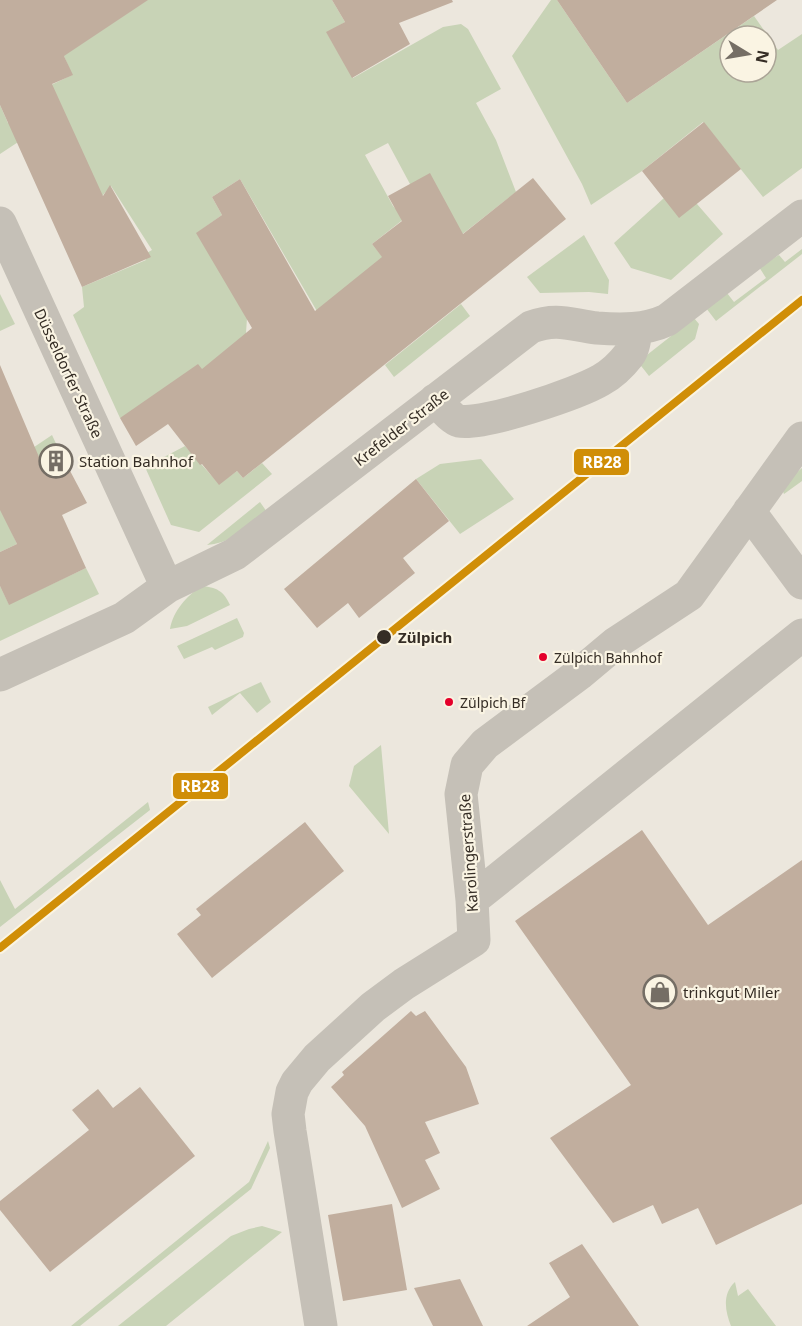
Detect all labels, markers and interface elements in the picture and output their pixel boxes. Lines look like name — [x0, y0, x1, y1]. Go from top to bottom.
north arrow — [718, 24, 778, 84]
text: N — [751, 48, 775, 65]
street label: Düsseldorfer Straße — [30, 305, 108, 441]
street label: Krefelder Straße — [350, 384, 452, 470]
building icon: Station Bahnhof — [38, 443, 74, 479]
line badge: RB28 — [573, 448, 630, 476]
place label: Station Bahnhof — [79, 451, 194, 471]
text: RB28 — [582, 451, 622, 473]
place label: Zülpich — [398, 627, 452, 647]
marker: Zülpich — [375, 628, 393, 646]
place label: Zülpich Bahnhof — [554, 648, 663, 667]
marker: Zülpich Bahnhof — [537, 651, 549, 663]
place label: Zülpich Bf — [460, 693, 527, 712]
marker: Zülpich Bf — [443, 696, 455, 708]
line badge: RB28 — [172, 772, 229, 800]
text: RB28 — [180, 775, 220, 797]
street label: Karolingerstraße — [454, 793, 482, 913]
shop icon: trinkgut Miler — [642, 974, 678, 1010]
place label: trinkgut Miler — [683, 982, 780, 1002]

